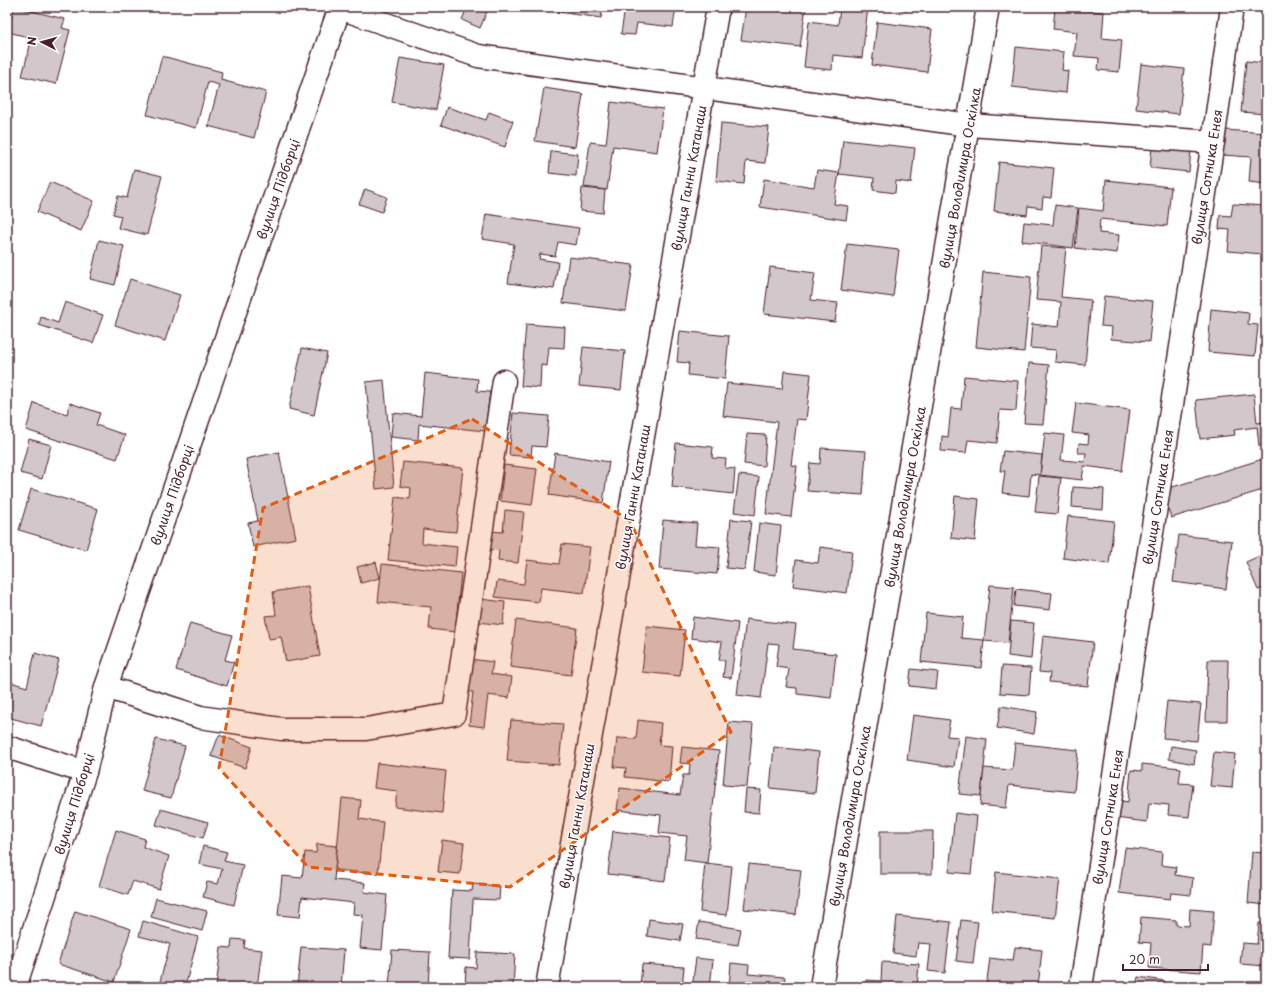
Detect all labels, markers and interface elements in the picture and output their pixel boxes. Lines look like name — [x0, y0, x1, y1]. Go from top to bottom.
north arrow — [22, 22, 62, 62]
text: N — [23, 35, 40, 46]
street label: вулиця Володимира Оскілка — [934, 85, 985, 270]
street label: вулиця Ганни Катанаш — [666, 104, 711, 252]
street label: вулиця Сотника Енея — [1186, 108, 1227, 246]
street label: вулиця Підборці — [251, 136, 304, 242]
street label: вулиця Володимира Оскілка — [879, 404, 930, 589]
street label: вулиця Ганни Катанаш — [610, 423, 655, 571]
street label: вулиця Сотника Енея — [1137, 428, 1178, 566]
street label: вулиця Підборці — [145, 442, 198, 548]
street label: вулиця Володимира Оскілка — [824, 723, 875, 908]
street label: вулиця Ганни Катанаш — [554, 742, 599, 890]
street label: вулиця Сотника Енея — [1087, 748, 1128, 886]
street label: вулиця Підборці — [49, 751, 98, 857]
scale bar — [1123, 946, 1208, 972]
text: 20 m — [1129, 950, 1160, 968]

